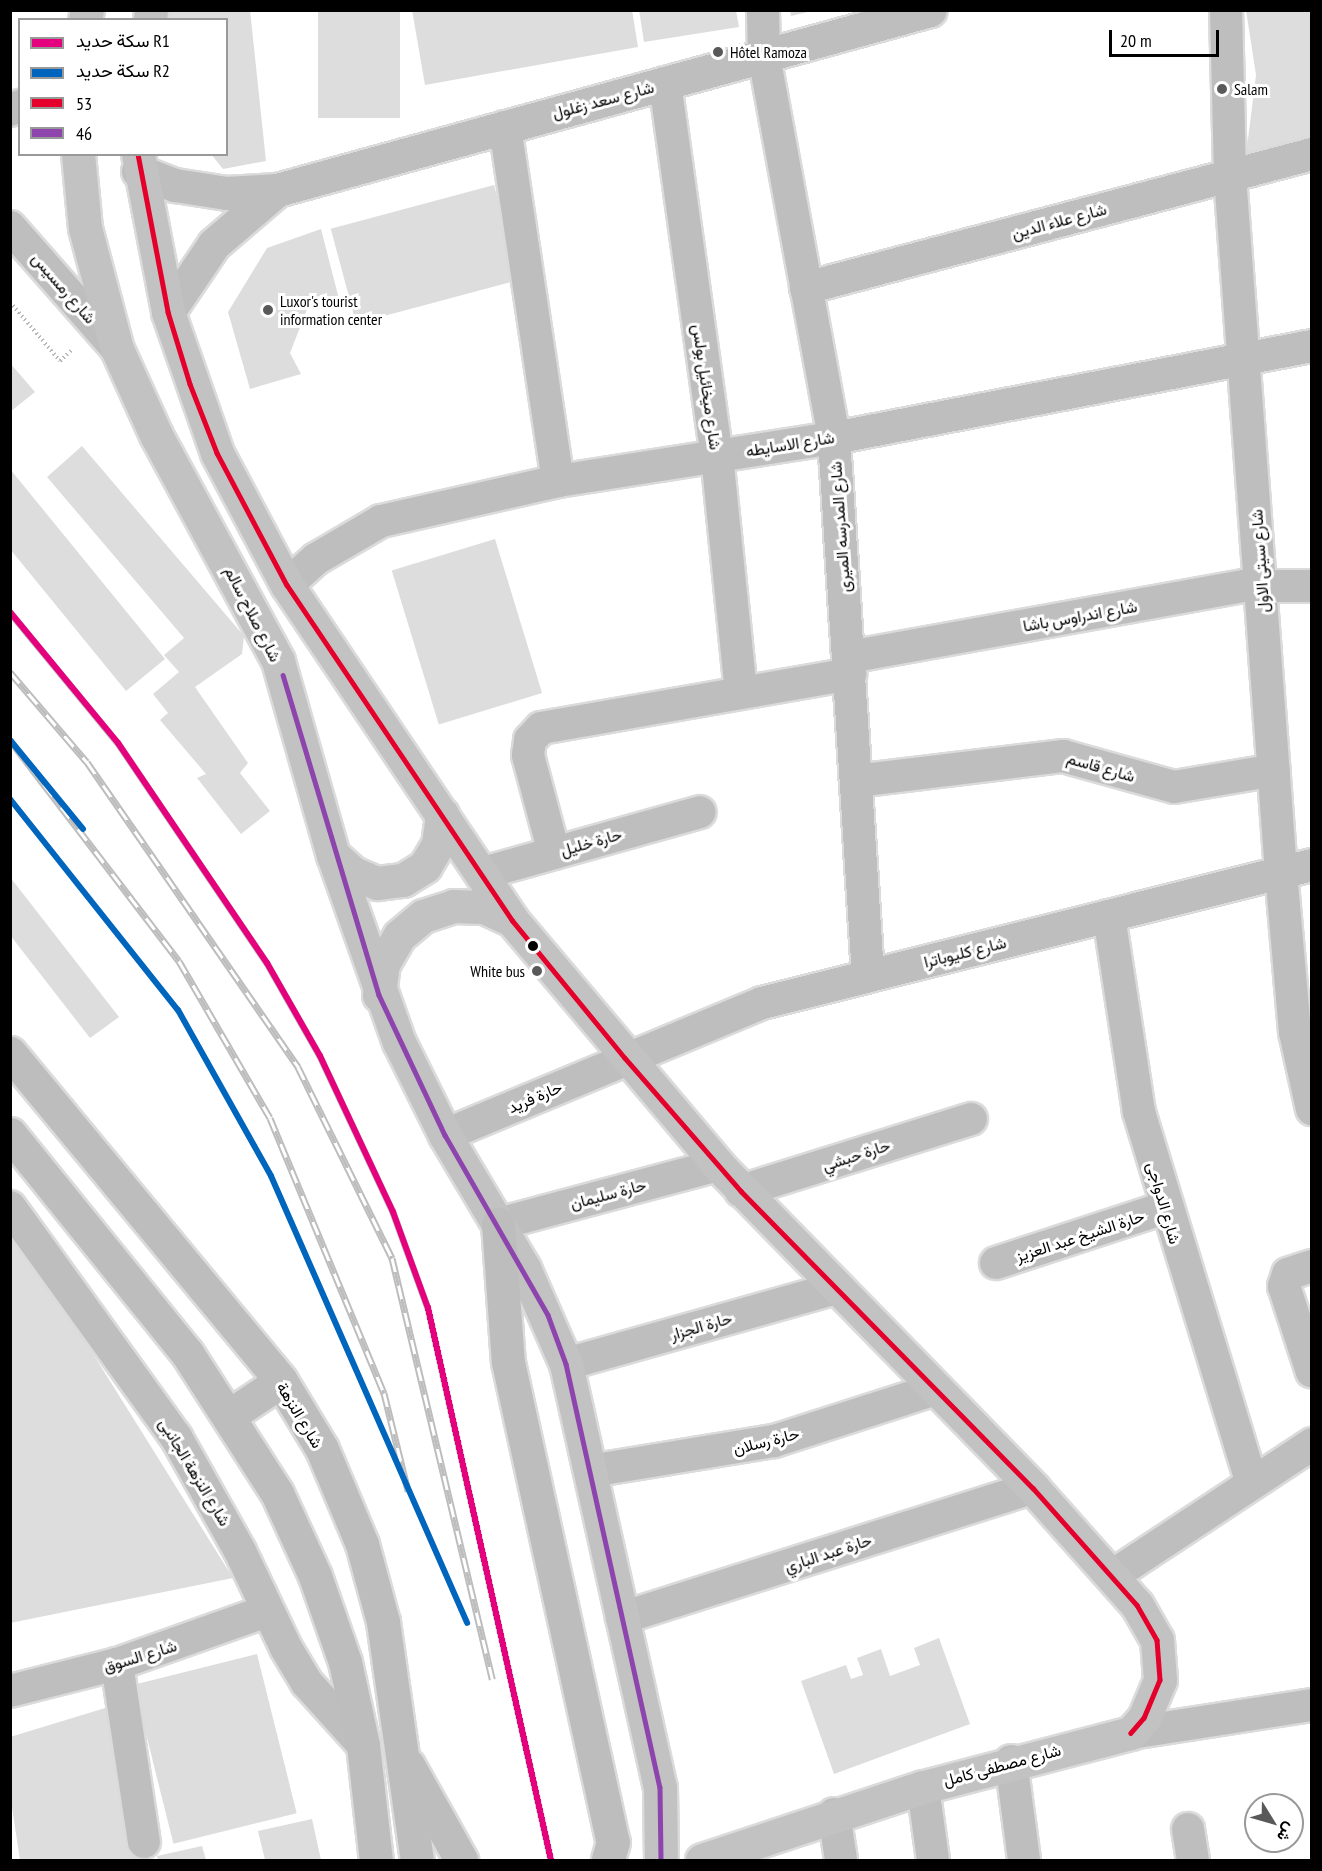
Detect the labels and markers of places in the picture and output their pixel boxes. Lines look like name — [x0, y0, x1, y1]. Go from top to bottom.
place label: Hôtel Ramoza — [730, 42, 807, 62]
marker: Hôtel Ramoza — [711, 45, 725, 59]
place label: Salam — [1234, 79, 1268, 99]
marker: Salam — [1215, 82, 1229, 96]
place label: Luxor's tourist information center — [280, 291, 382, 329]
marker: Luxor's tourist information center — [261, 303, 275, 317]
unlabelled marker — [527, 940, 539, 952]
place label: White bus — [470, 961, 525, 981]
marker: White bus — [530, 964, 544, 978]

